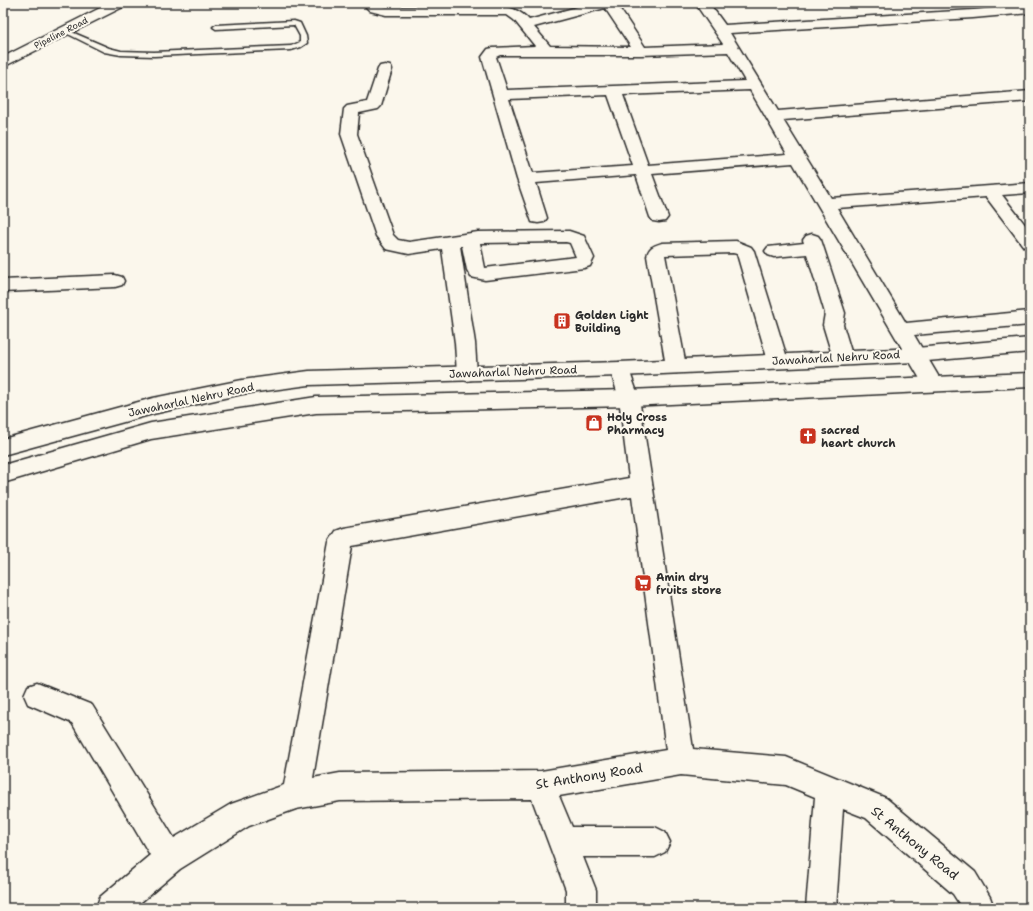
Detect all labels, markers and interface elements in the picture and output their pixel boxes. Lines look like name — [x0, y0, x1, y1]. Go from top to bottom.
street label: Pipeline Road — [32, 14, 90, 52]
place label: Golden Light Building — [575, 308, 649, 336]
building icon: Golden Light Building — [552, 311, 572, 331]
street label: Jawaharlal Nehru Road — [772, 347, 901, 369]
street label: Jawaharlal Nehru Road — [449, 362, 577, 382]
street label: Jawaharlal Nehru Road — [127, 379, 255, 421]
place label: Holy Cross Pharmacy — [607, 410, 667, 438]
shop icon: Holy Cross Pharmacy — [584, 413, 604, 433]
place label: sacred heart church — [821, 423, 896, 451]
church icon: sacred heart church — [798, 426, 818, 446]
place label: Amin dry fruits store — [656, 570, 722, 598]
supermarket icon: Amin dry fruits store — [633, 573, 653, 593]
street label: St Anthony Road — [534, 759, 644, 793]
street label: St Anthony Road — [868, 802, 962, 884]

